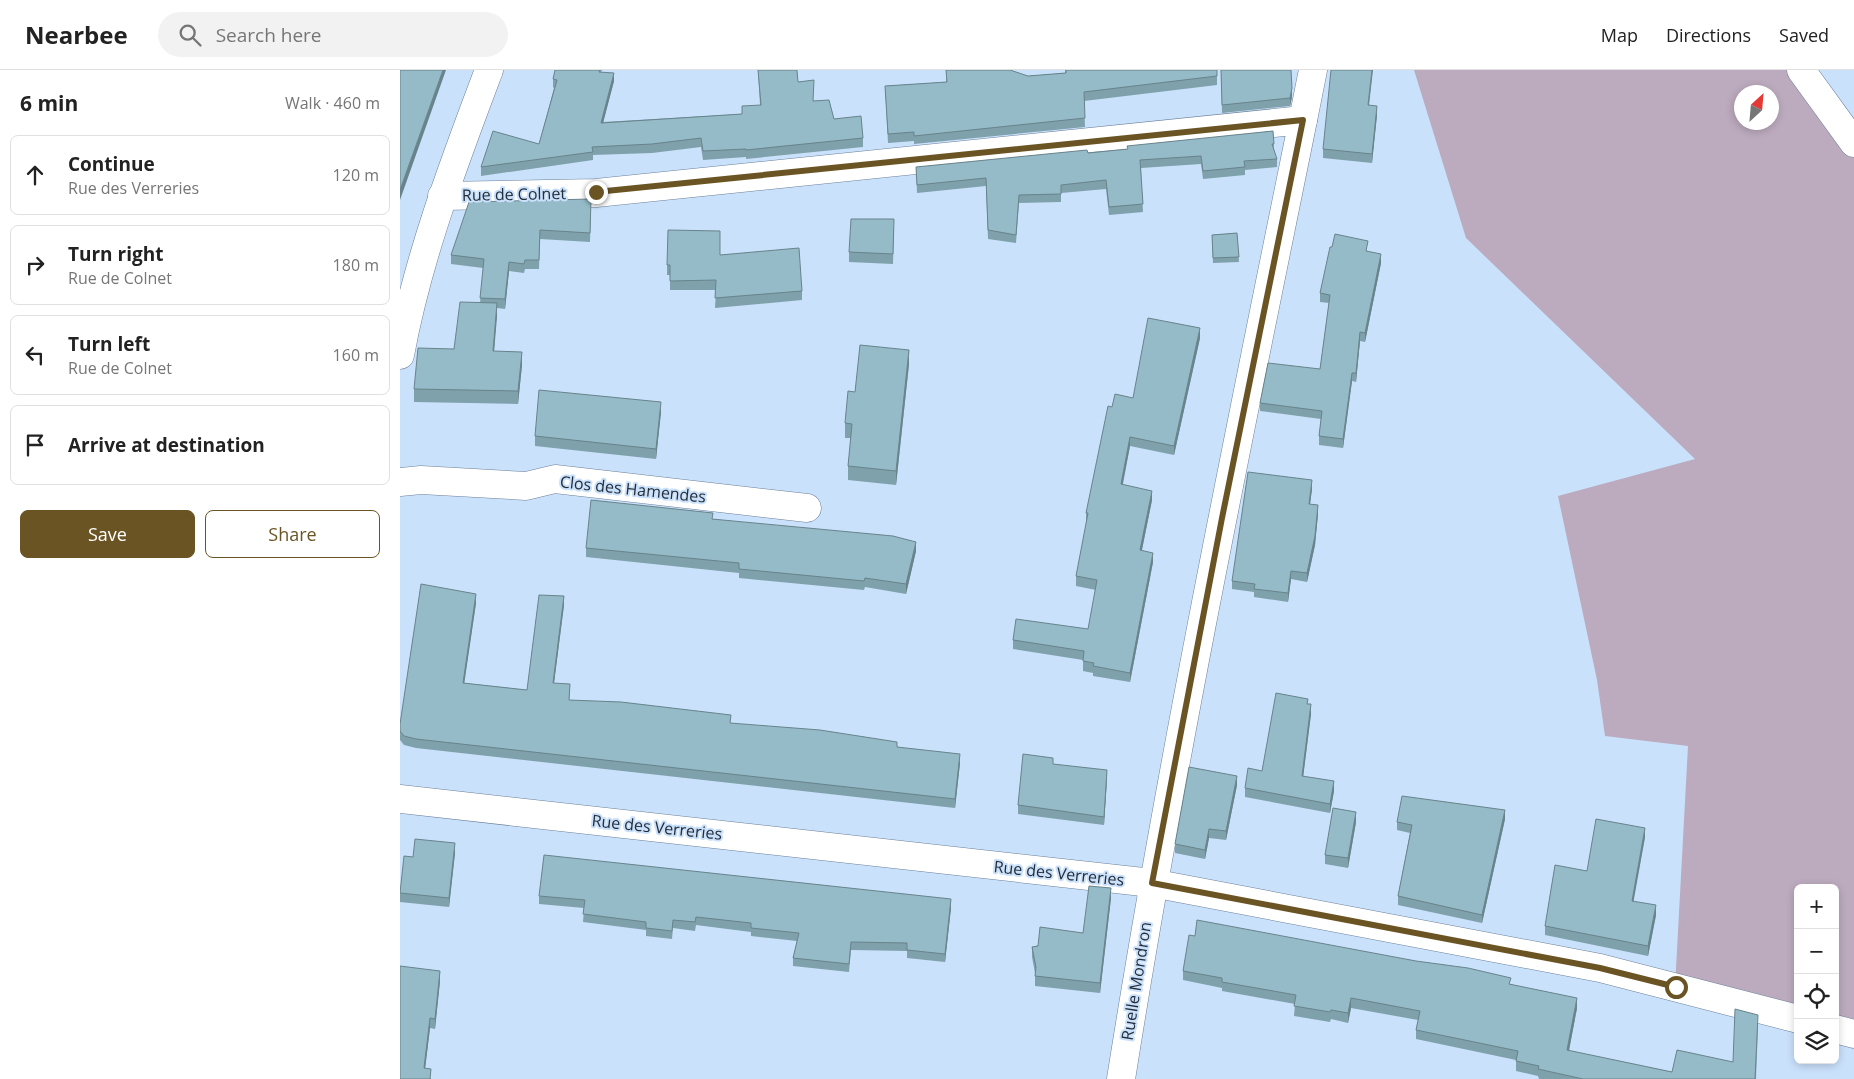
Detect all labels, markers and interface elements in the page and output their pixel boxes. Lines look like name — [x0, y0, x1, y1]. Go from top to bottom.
search box — [158, 12, 508, 57]
text: Nearbee — [25, 18, 128, 51]
icon: search — [176, 21, 204, 49]
text: Search here — [216, 22, 322, 48]
text: Map — [1601, 23, 1638, 47]
text: Directions — [1666, 23, 1751, 47]
text: Saved — [1779, 23, 1829, 47]
north arrow — [1734, 85, 1779, 130]
text: 6 min — [20, 89, 78, 117]
text: Walk · 460 m — [285, 92, 380, 114]
text: Continue — [68, 151, 155, 177]
icon: ahead — [21, 161, 49, 189]
text: 120 m — [333, 164, 379, 186]
text: Rue des Verreries — [68, 177, 199, 199]
route end — [585, 181, 608, 204]
street label: Rue de Colnet — [462, 182, 566, 206]
text: Turn right — [68, 241, 163, 267]
icon: right — [21, 251, 49, 279]
text: 180 m — [333, 254, 379, 276]
text: Rue de Colnet — [68, 267, 172, 289]
text: Turn left — [68, 331, 150, 357]
icon: left — [21, 341, 49, 369]
text: 160 m — [333, 344, 379, 366]
text: Rue de Colnet — [68, 357, 172, 379]
icon: arrive — [21, 431, 49, 459]
text: Arrive at destination — [68, 432, 265, 458]
street label: Clos des Hamendes — [559, 470, 707, 508]
button: Save — [20, 510, 195, 558]
button: Share — [205, 510, 380, 558]
street label: Rue des Verreries — [591, 809, 723, 845]
street label: Rue des Verreries — [993, 855, 1125, 891]
map controls — [1794, 884, 1839, 1064]
button: + — [1794, 884, 1839, 929]
street label: Ruelle Mondron — [1116, 920, 1156, 1042]
button: − — [1794, 929, 1839, 974]
button: locate — [1794, 974, 1839, 1019]
route start — [1665, 976, 1688, 999]
button: layers — [1794, 1019, 1839, 1064]

